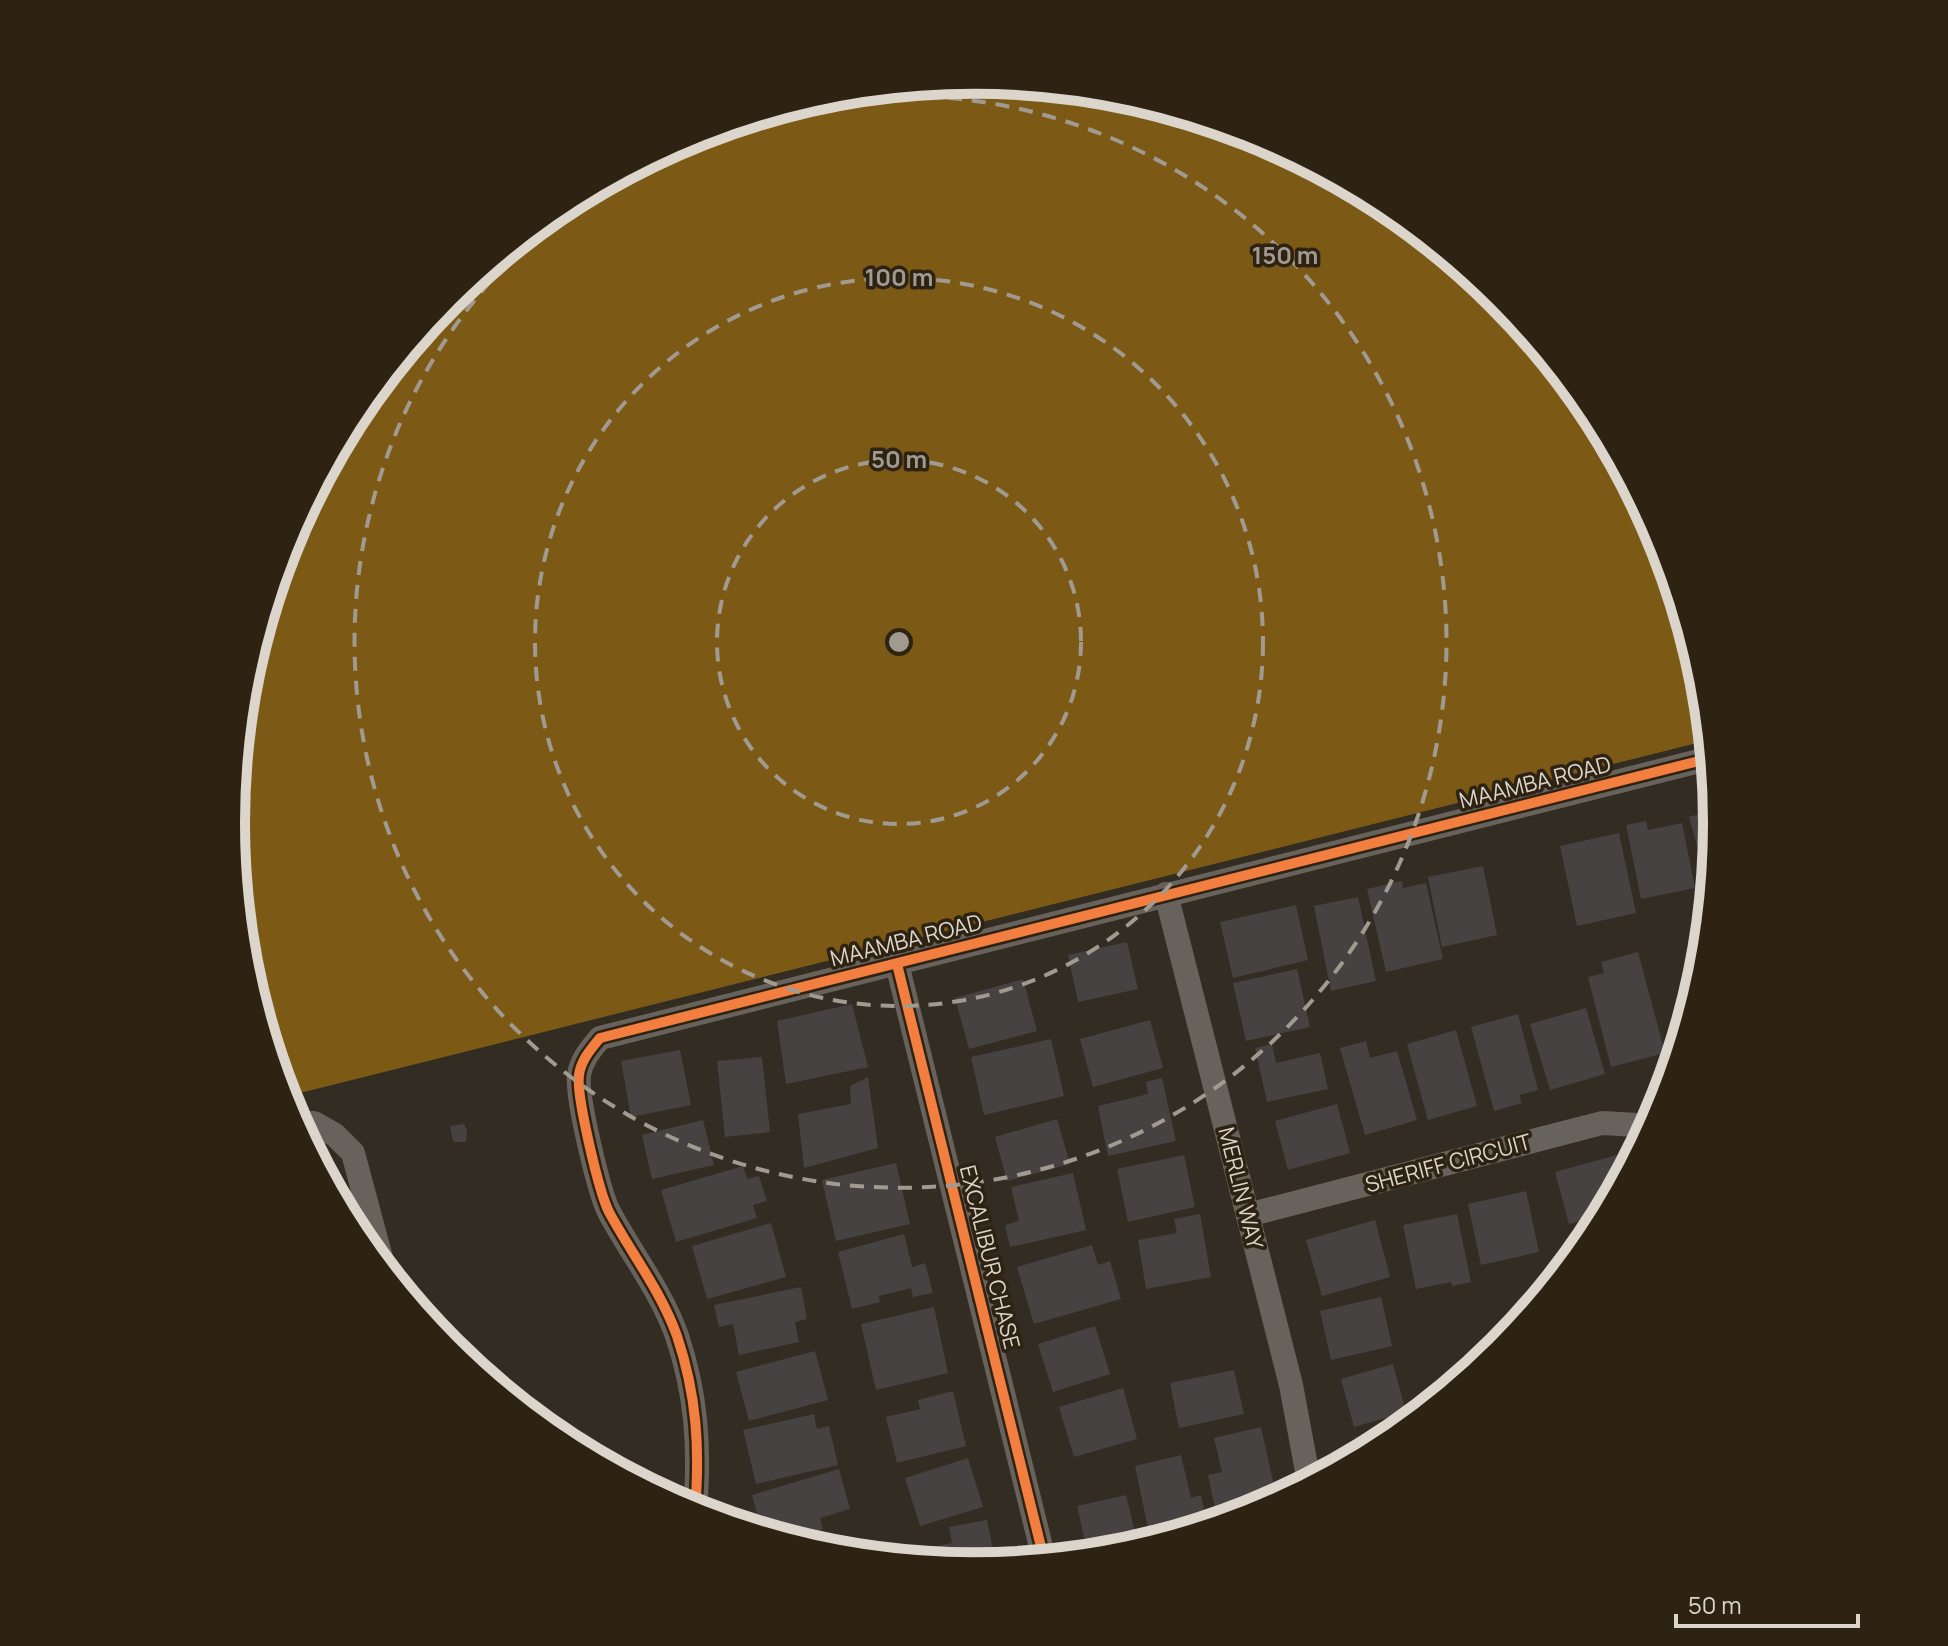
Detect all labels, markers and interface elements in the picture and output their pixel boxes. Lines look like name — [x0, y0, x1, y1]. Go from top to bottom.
text: 150 m — [1252, 238, 1318, 271]
text: 100 m — [865, 260, 933, 293]
text: 50 m — [871, 442, 927, 475]
centre of rings — [885, 628, 913, 656]
street label: MAAMBA ROAD — [1456, 749, 1614, 815]
street label: MAAMBA ROAD — [827, 907, 985, 973]
street label: MERLIN WAY — [1211, 1124, 1271, 1253]
street label: SHERIFF CIRCUIT — [1362, 1126, 1534, 1200]
street label: EXCALIBUR CHASE — [953, 1162, 1027, 1352]
scale bar — [1676, 1578, 1858, 1628]
text: 50 m — [1688, 1588, 1742, 1621]

